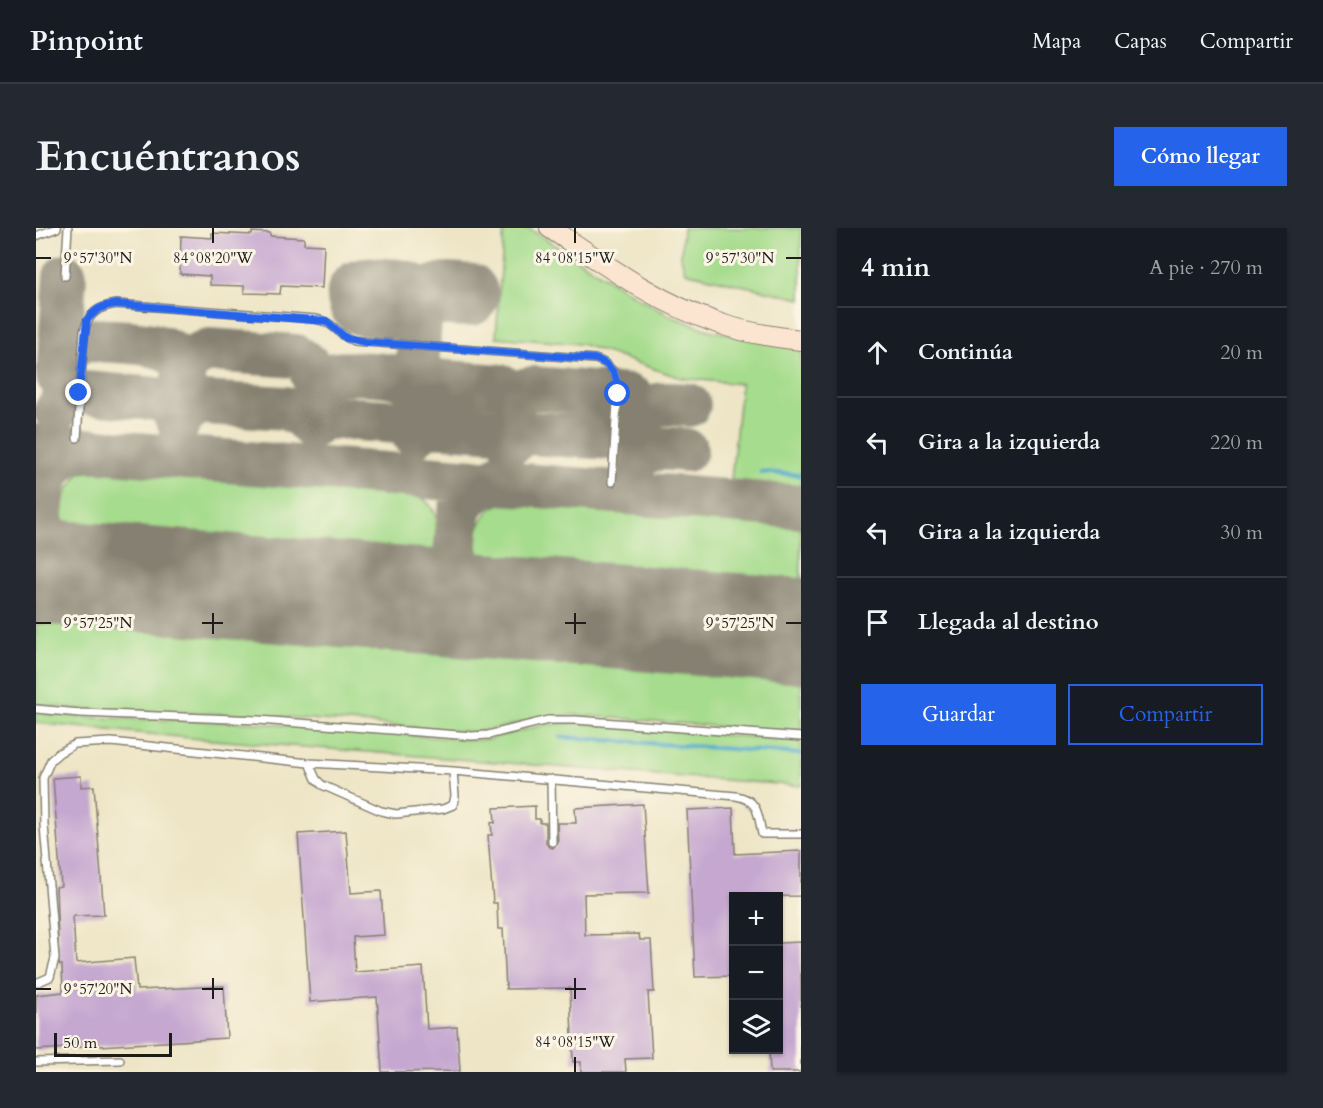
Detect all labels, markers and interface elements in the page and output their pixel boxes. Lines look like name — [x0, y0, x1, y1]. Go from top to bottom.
text: Pinpoint — [30, 22, 143, 60]
text: Mapa — [1032, 27, 1081, 56]
text: Capas — [1114, 27, 1167, 56]
text: Compartir — [1200, 27, 1293, 56]
button: Cómo llegar — [1114, 127, 1287, 186]
text: Encuéntranos — [36, 128, 301, 185]
text: 9°57'30"N — [64, 248, 132, 268]
text: 84°08'20"W — [173, 248, 253, 268]
text: 84°08'15"W — [535, 248, 615, 268]
text: 9°57'30"N — [706, 248, 774, 268]
text: 4 min — [861, 250, 930, 285]
text: A pie · 270 m — [1149, 254, 1263, 281]
icon: ahead — [861, 336, 894, 369]
text: Continúa — [918, 337, 1013, 367]
text: 20 m — [1220, 339, 1263, 366]
route end — [65, 379, 91, 405]
route start — [604, 380, 630, 406]
icon: left — [861, 426, 894, 459]
text: Gira a la izquierda — [918, 427, 1101, 457]
text: 220 m — [1210, 429, 1263, 456]
icon: left — [861, 516, 894, 549]
text: Gira a la izquierda — [918, 517, 1101, 547]
text: 30 m — [1220, 519, 1263, 546]
icon: arrive — [861, 606, 894, 639]
text: Llegada al destino — [918, 607, 1099, 637]
text: 9°57'25"N — [64, 613, 132, 633]
text: 9°57'25"N — [706, 613, 774, 633]
button: Guardar — [861, 684, 1056, 745]
button: Compartir — [1068, 684, 1263, 745]
map controls — [729, 892, 783, 1054]
button: + — [729, 892, 783, 946]
button: − — [729, 946, 783, 1000]
text: 9°57'20"N — [64, 979, 132, 999]
button: layers — [729, 1000, 783, 1054]
scale bar — [54, 1030, 172, 1058]
text: 50 m — [63, 1032, 97, 1054]
text: 84°08'15"W — [535, 1032, 615, 1052]

